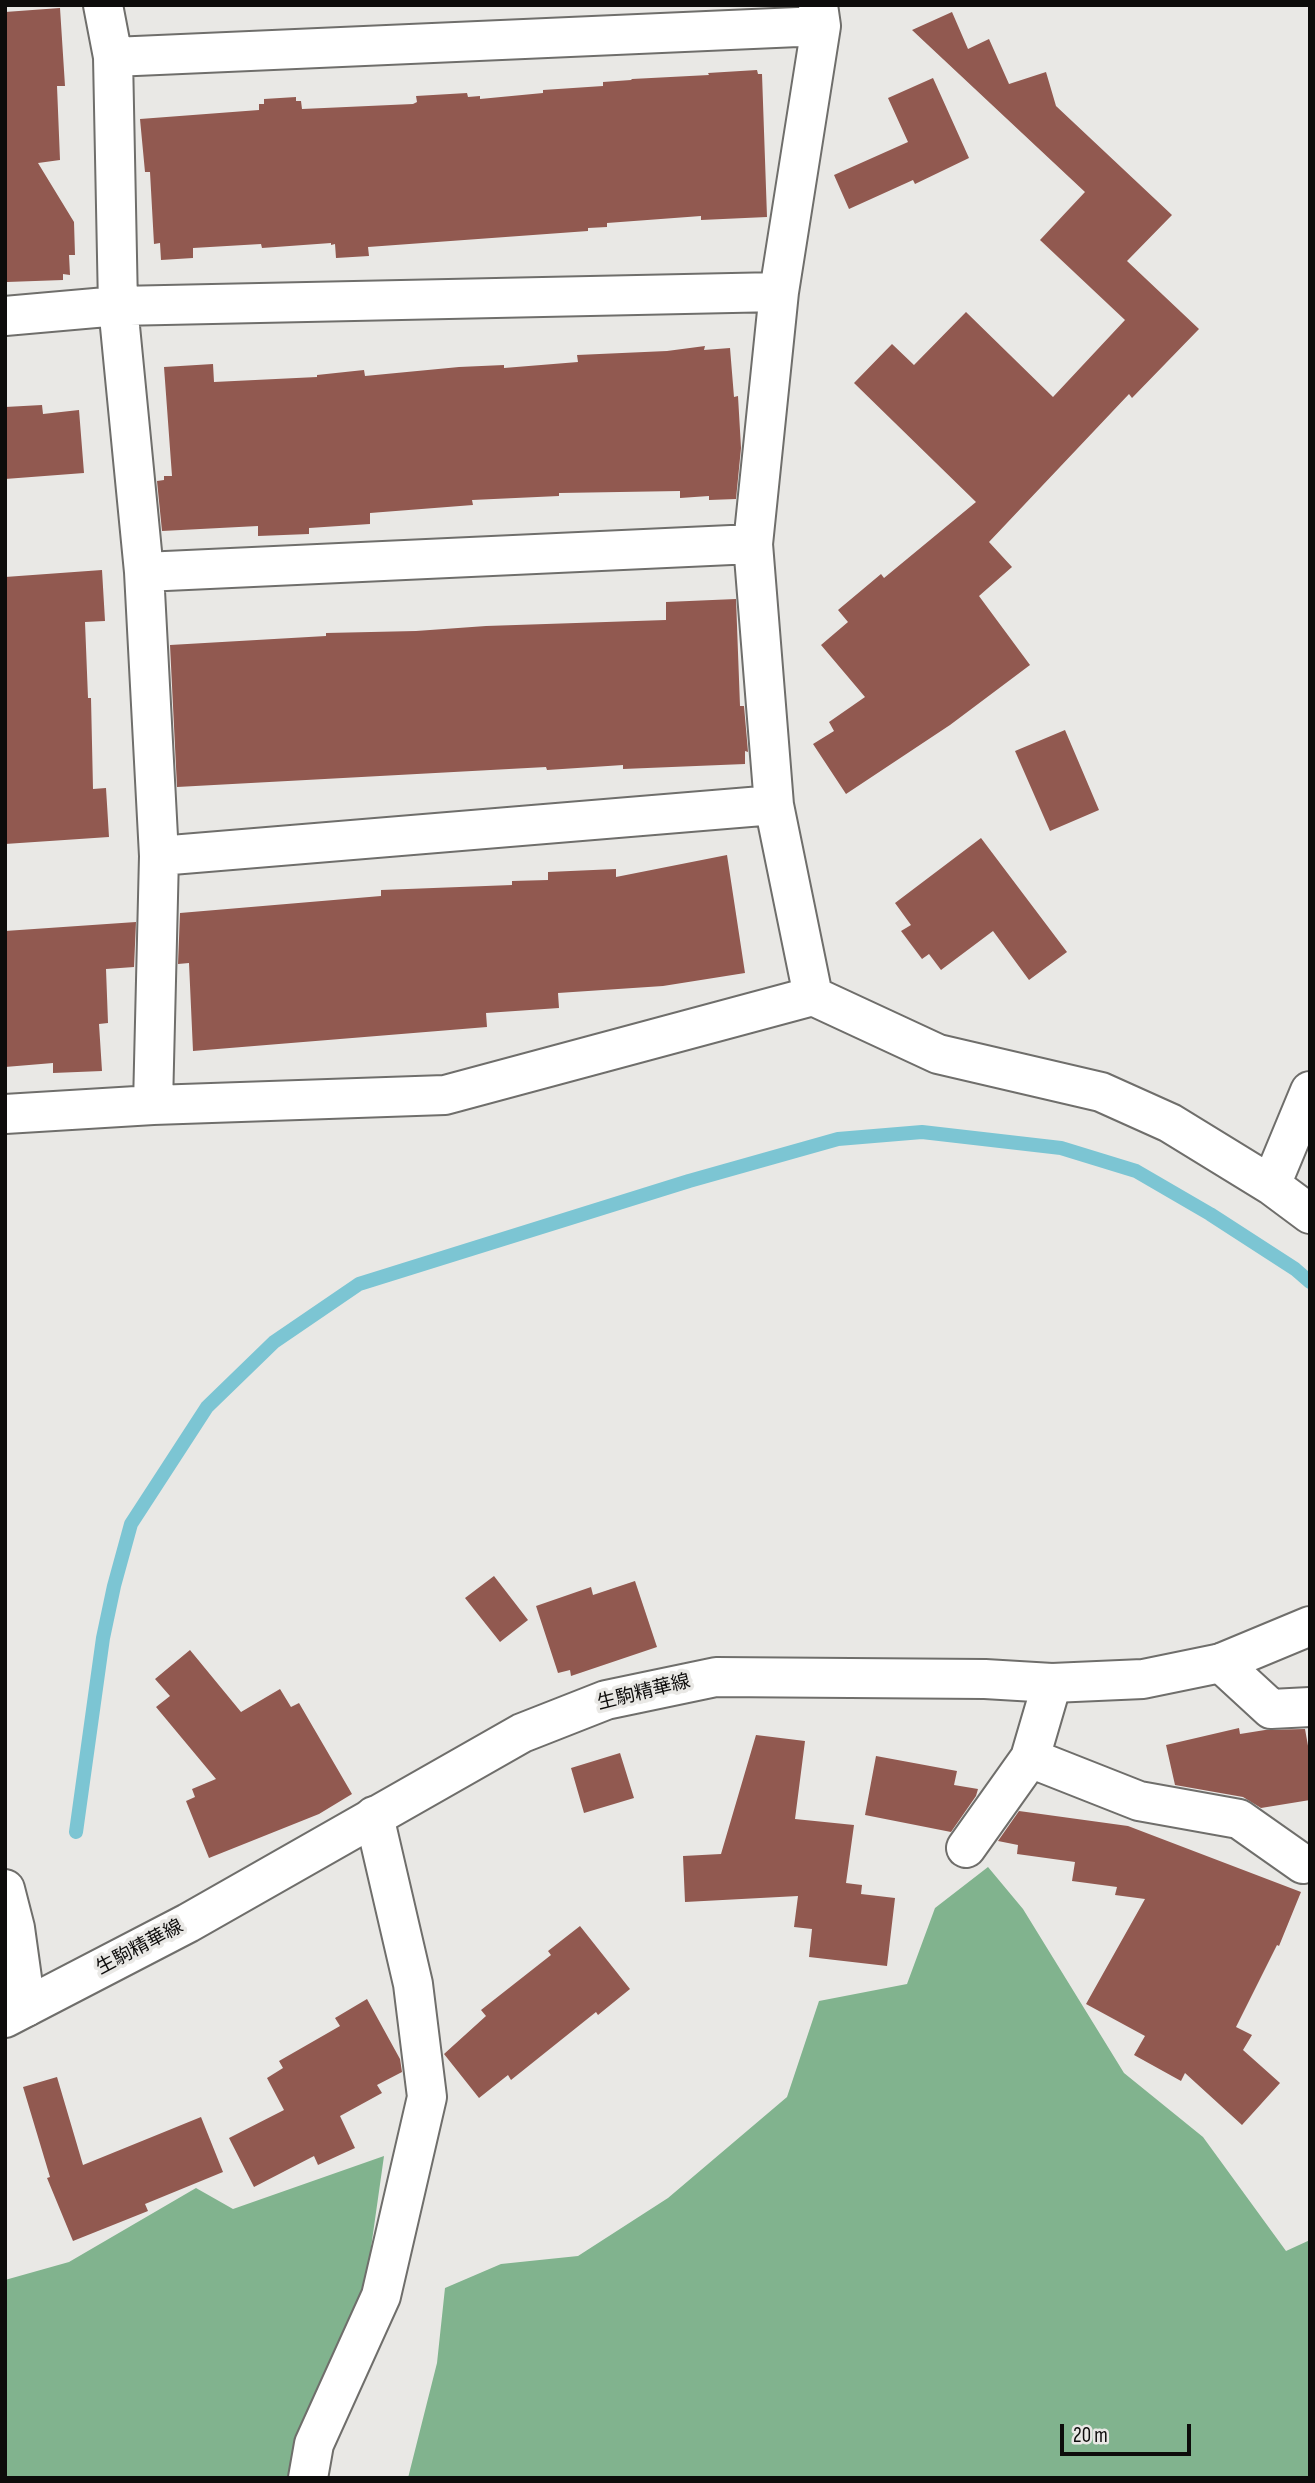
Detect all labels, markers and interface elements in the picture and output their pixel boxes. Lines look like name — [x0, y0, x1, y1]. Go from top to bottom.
street label: 生駒精華線 — [595, 1670, 693, 1716]
street label: 生駒精華線 — [93, 1916, 187, 1980]
scale bar — [1063, 2410, 1194, 2454]
text: 20 m — [1073, 2423, 1108, 2448]

